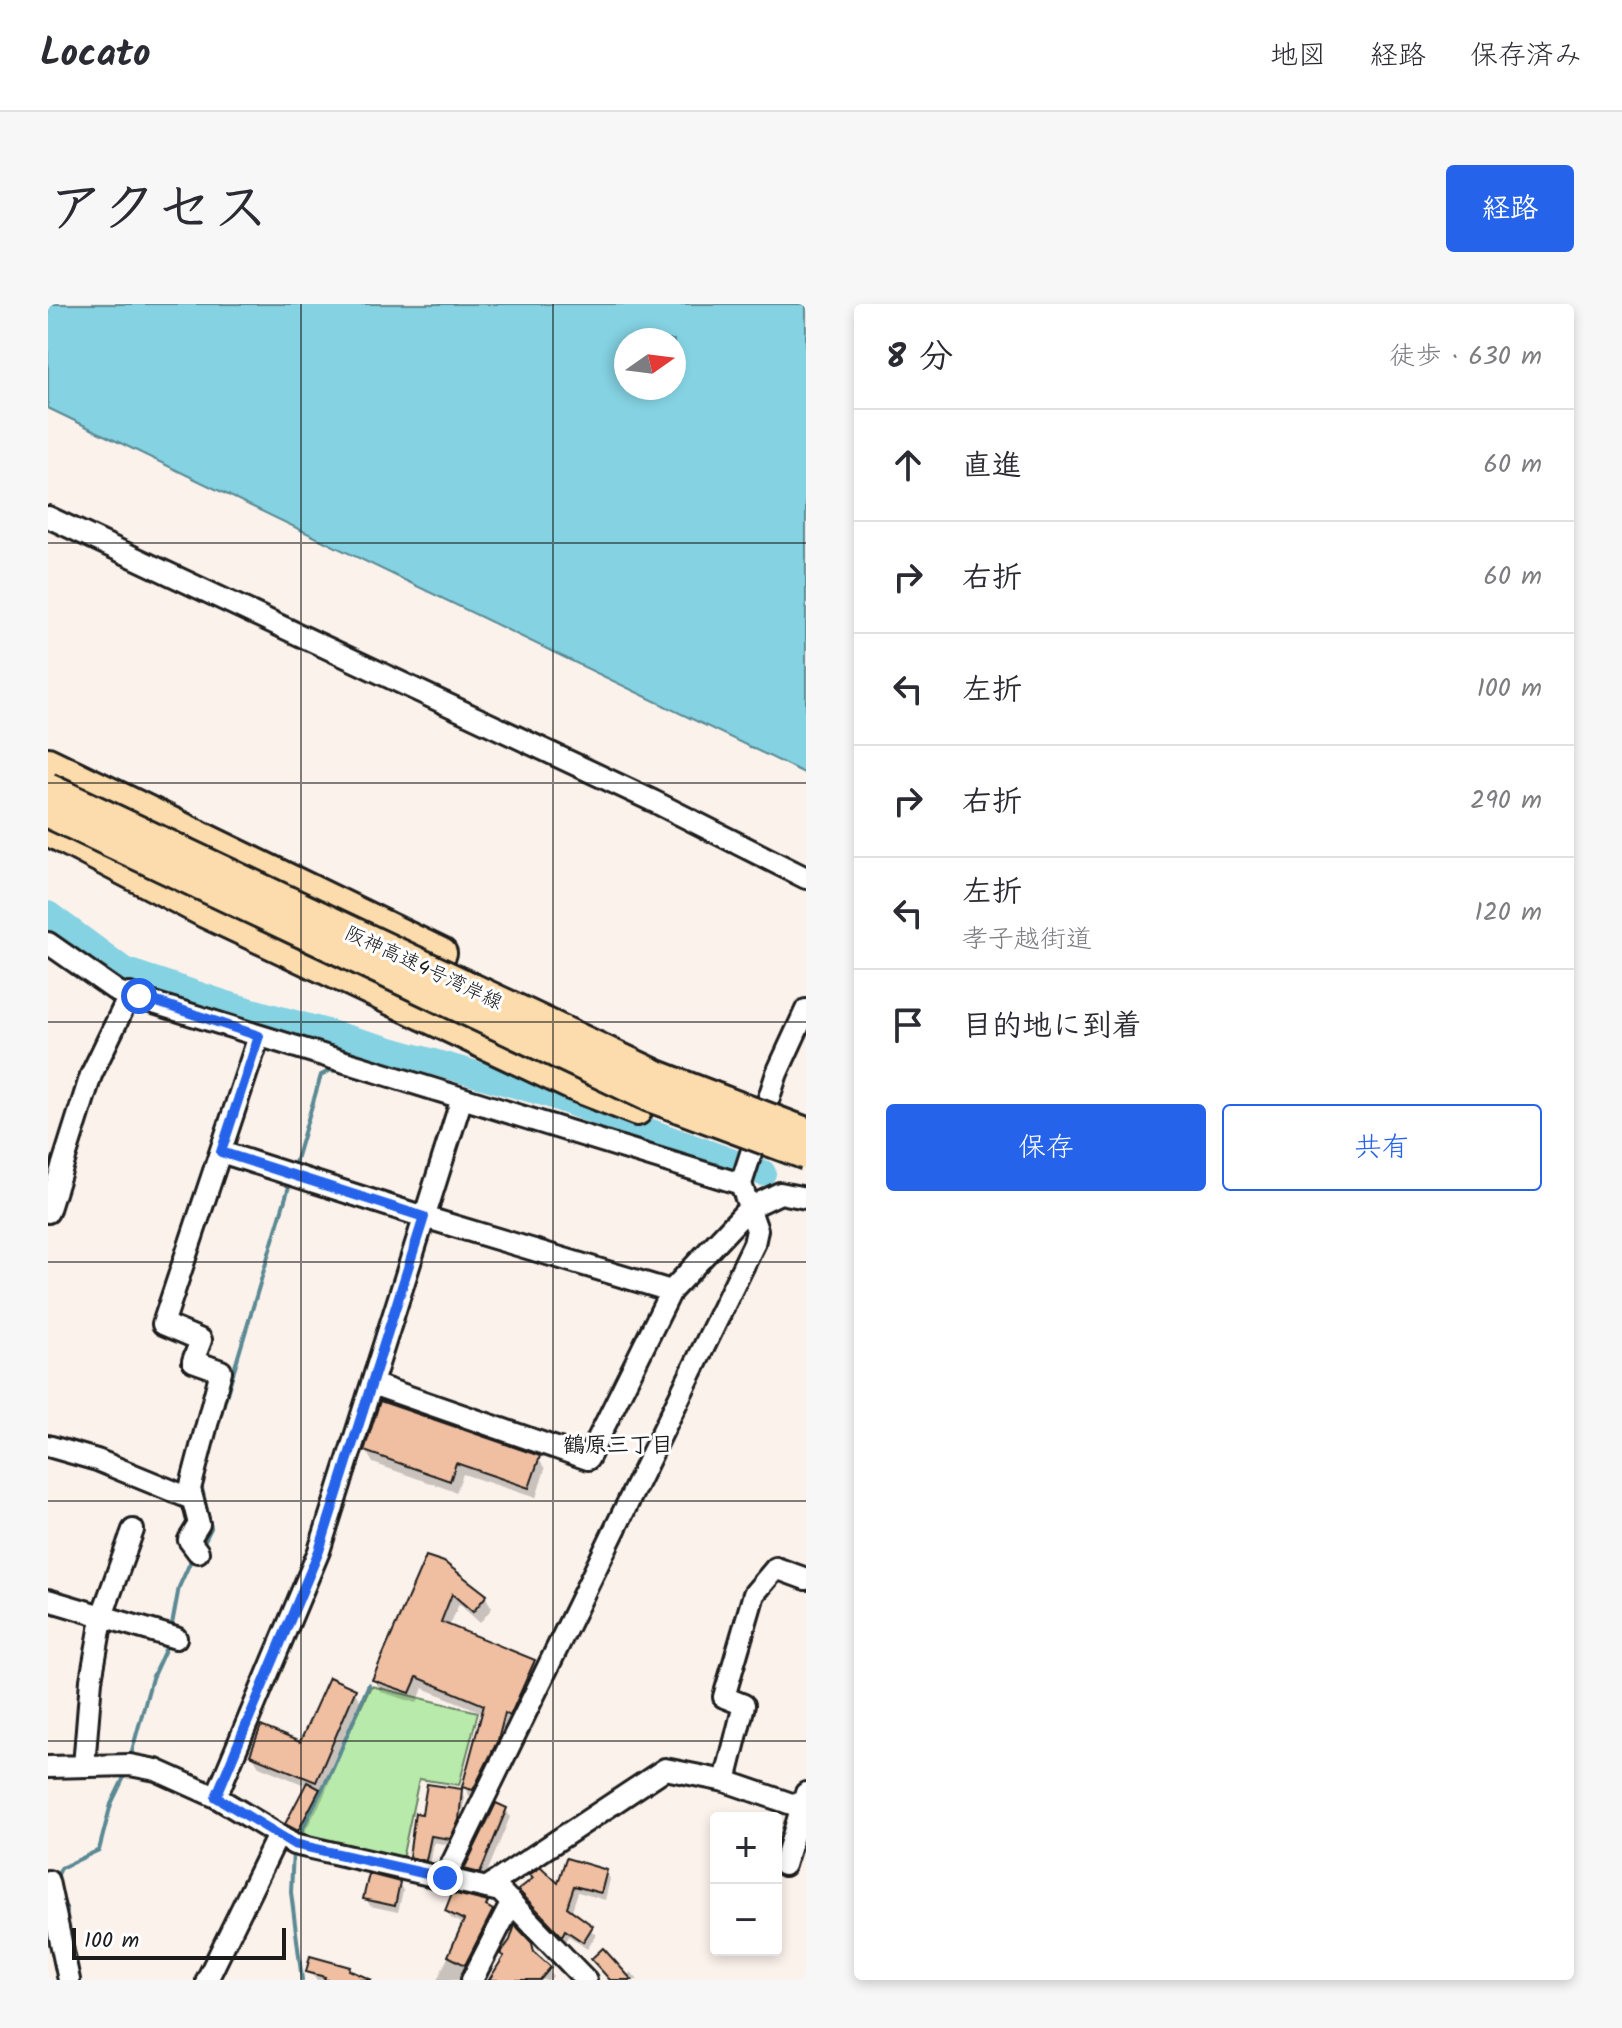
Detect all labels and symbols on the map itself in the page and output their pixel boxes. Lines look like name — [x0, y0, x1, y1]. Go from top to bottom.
north arrow — [614, 328, 686, 400]
street label: 阪神高速4号湾岸線 — [339, 918, 507, 1019]
route start — [121, 978, 157, 1014]
district label: 鶴原三丁目 — [563, 1429, 673, 1464]
route end — [427, 1860, 463, 1896]
scale bar — [72, 1924, 286, 1960]

